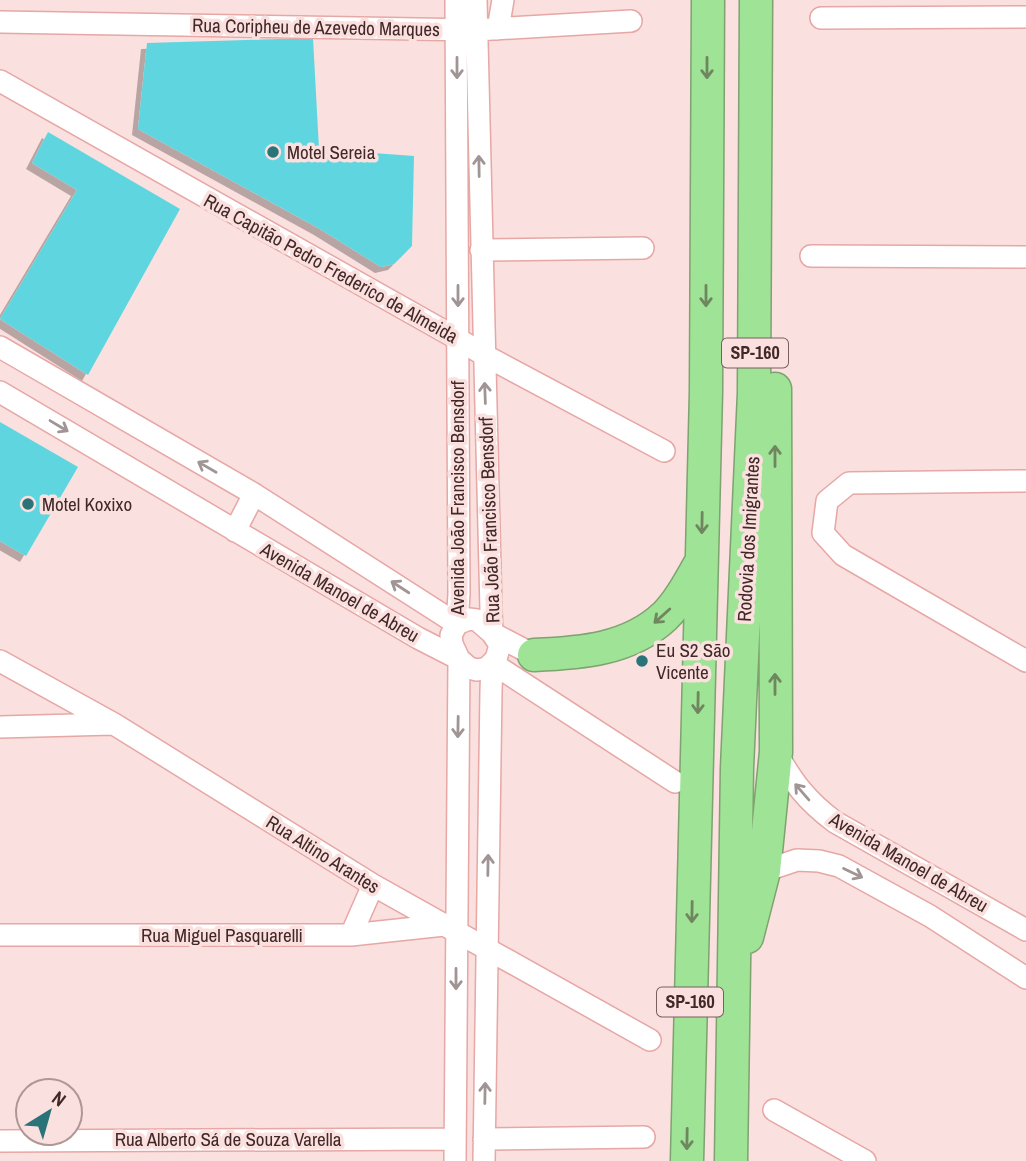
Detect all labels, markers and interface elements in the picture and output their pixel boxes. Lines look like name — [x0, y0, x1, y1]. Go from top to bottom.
street label: Rua Coripheu de Azevedo Marques — [192, 12, 440, 42]
one-way arrow — [450, 56, 464, 79]
one-way arrow — [700, 56, 714, 79]
place label: Motel Sereia — [287, 139, 376, 165]
marker: Motel Sereia — [265, 144, 281, 160]
one-way arrow — [473, 154, 486, 177]
street label: Rua Capitão Pedro Frederico de Almeida — [199, 187, 463, 349]
one-way arrow — [451, 284, 465, 307]
one-way arrow — [699, 284, 713, 307]
road number: SP-160 — [722, 338, 788, 368]
street label: Avenida João Francisco Bensdorf — [444, 380, 470, 616]
one-way arrow — [478, 382, 491, 405]
street label: Rua João Francisco Bensdorf — [472, 416, 506, 623]
one-way arrow — [48, 420, 68, 434]
one-way arrow — [768, 445, 782, 468]
street label: Rodovia dos Imigrantes — [731, 456, 765, 622]
one-way arrow — [197, 460, 218, 473]
place label: Motel Koxixo — [42, 491, 132, 517]
marker: Motel Koxixo — [20, 496, 36, 512]
one-way arrow — [696, 511, 709, 534]
street label: Avenida Manoel de Abreu — [255, 535, 424, 648]
one-way arrow — [391, 580, 410, 594]
one-way arrow — [653, 608, 671, 624]
place label: Eu S2 São Vicente — [656, 637, 731, 685]
marker: Eu S2 São Vicente — [634, 653, 650, 669]
one-way arrow — [768, 673, 782, 696]
one-way arrow — [691, 691, 704, 714]
one-way arrow — [451, 715, 465, 738]
one-way arrow — [794, 784, 810, 802]
street label: Avenida Manoel de Abreu — [824, 805, 993, 918]
street label: Rua Altino Arantes — [261, 809, 385, 899]
one-way arrow — [481, 854, 495, 877]
one-way arrow — [842, 866, 863, 880]
one-way arrow — [686, 900, 699, 923]
street label: Rua Miguel Pasquarelli — [141, 922, 303, 948]
one-way arrow — [449, 967, 463, 990]
road number: SP-160 — [657, 987, 723, 1016]
north arrow — [14, 1077, 84, 1147]
one-way arrow — [478, 1082, 491, 1105]
text: N — [47, 1085, 72, 1112]
street label: Rua Alberto Sá de Souza Varella — [115, 1126, 342, 1152]
one-way arrow — [680, 1127, 694, 1150]

